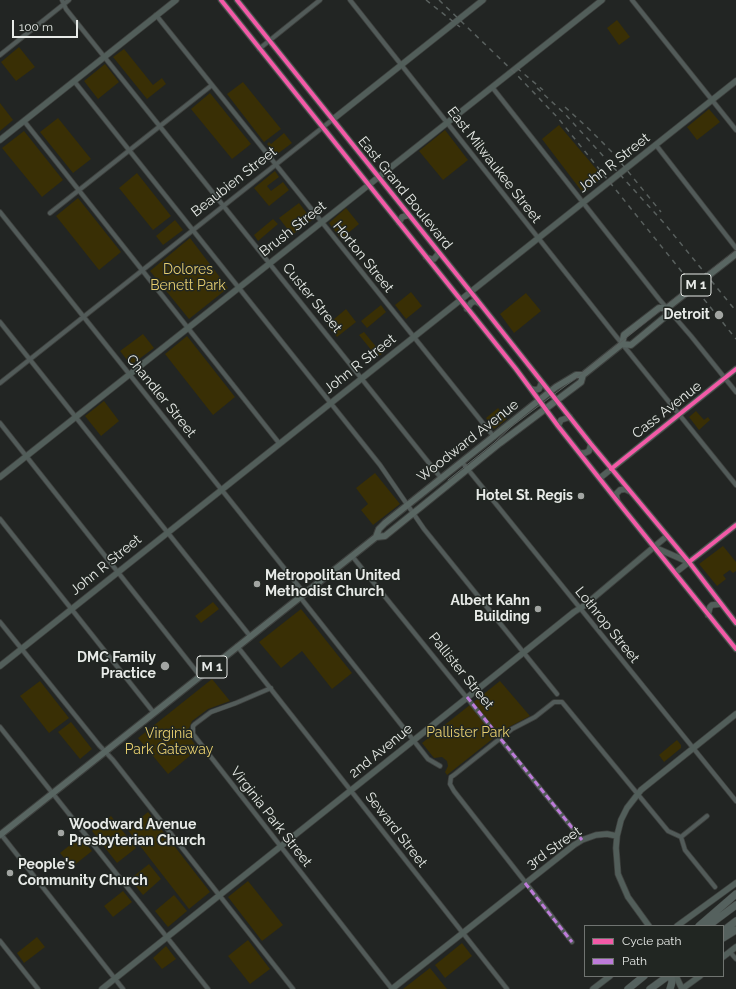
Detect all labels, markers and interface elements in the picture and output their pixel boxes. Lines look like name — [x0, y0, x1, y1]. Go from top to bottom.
scale bar — [14, 12, 80, 38]
text: 100 m — [19, 20, 53, 34]
street label: East Milwaukee Street — [443, 103, 545, 227]
street label: John R Street — [575, 130, 653, 196]
street label: East Grand Boulevard — [354, 133, 456, 253]
street label: Beaubien Street — [188, 143, 280, 221]
street label: Brush Street — [256, 198, 330, 260]
street label: Horton Street — [329, 218, 397, 296]
street label: Custer Street — [279, 260, 345, 336]
park label: Dolores Benett Park — [150, 262, 226, 294]
road number: M 1 — [681, 274, 711, 296]
place label: Detroit — [664, 307, 710, 323]
marker: Detroit — [713, 309, 725, 321]
street label: John R Street — [321, 331, 399, 397]
street label: Chandler Street — [123, 351, 199, 441]
street label: Cass Avenue — [629, 378, 705, 442]
street label: Woodward Avenue — [414, 396, 522, 486]
place label: Hotel St. Regis — [476, 488, 573, 504]
marker: Hotel St. Regis — [576, 491, 586, 501]
street label: John R Street — [67, 531, 145, 599]
place label: Metropolitan United Methodist Church — [265, 568, 400, 600]
marker: Metropolitan United Methodist Church — [252, 579, 262, 589]
street label: Lothrop Street — [571, 584, 643, 666]
place label: Albert Kahn Building — [451, 593, 530, 626]
marker: Albert Kahn Building — [533, 604, 543, 614]
street label: Pallister Street — [425, 629, 497, 713]
place label: DMC Family Practice — [77, 650, 156, 682]
road number: M 1 — [197, 656, 227, 678]
marker: DMC Family Practice — [159, 660, 171, 672]
street label: 2nd Avenue — [346, 720, 416, 782]
park label: Pallister Park — [426, 725, 510, 741]
park label: Virginia Park Gateway — [125, 726, 213, 758]
street label: Virginia Park Street — [227, 764, 315, 870]
street label: Seward Street — [361, 789, 431, 871]
place label: Woodward Avenue Presbyterian Church — [69, 817, 206, 850]
street label: 3rd Street — [523, 823, 585, 873]
marker: Woodward Avenue Presbyterian Church — [56, 828, 66, 838]
place label: People's Community Church — [18, 857, 148, 890]
marker: People's Community Church — [5, 868, 15, 878]
legend — [584, 925, 724, 977]
text: Cycle path — [622, 934, 681, 948]
text: Path — [622, 954, 647, 968]

